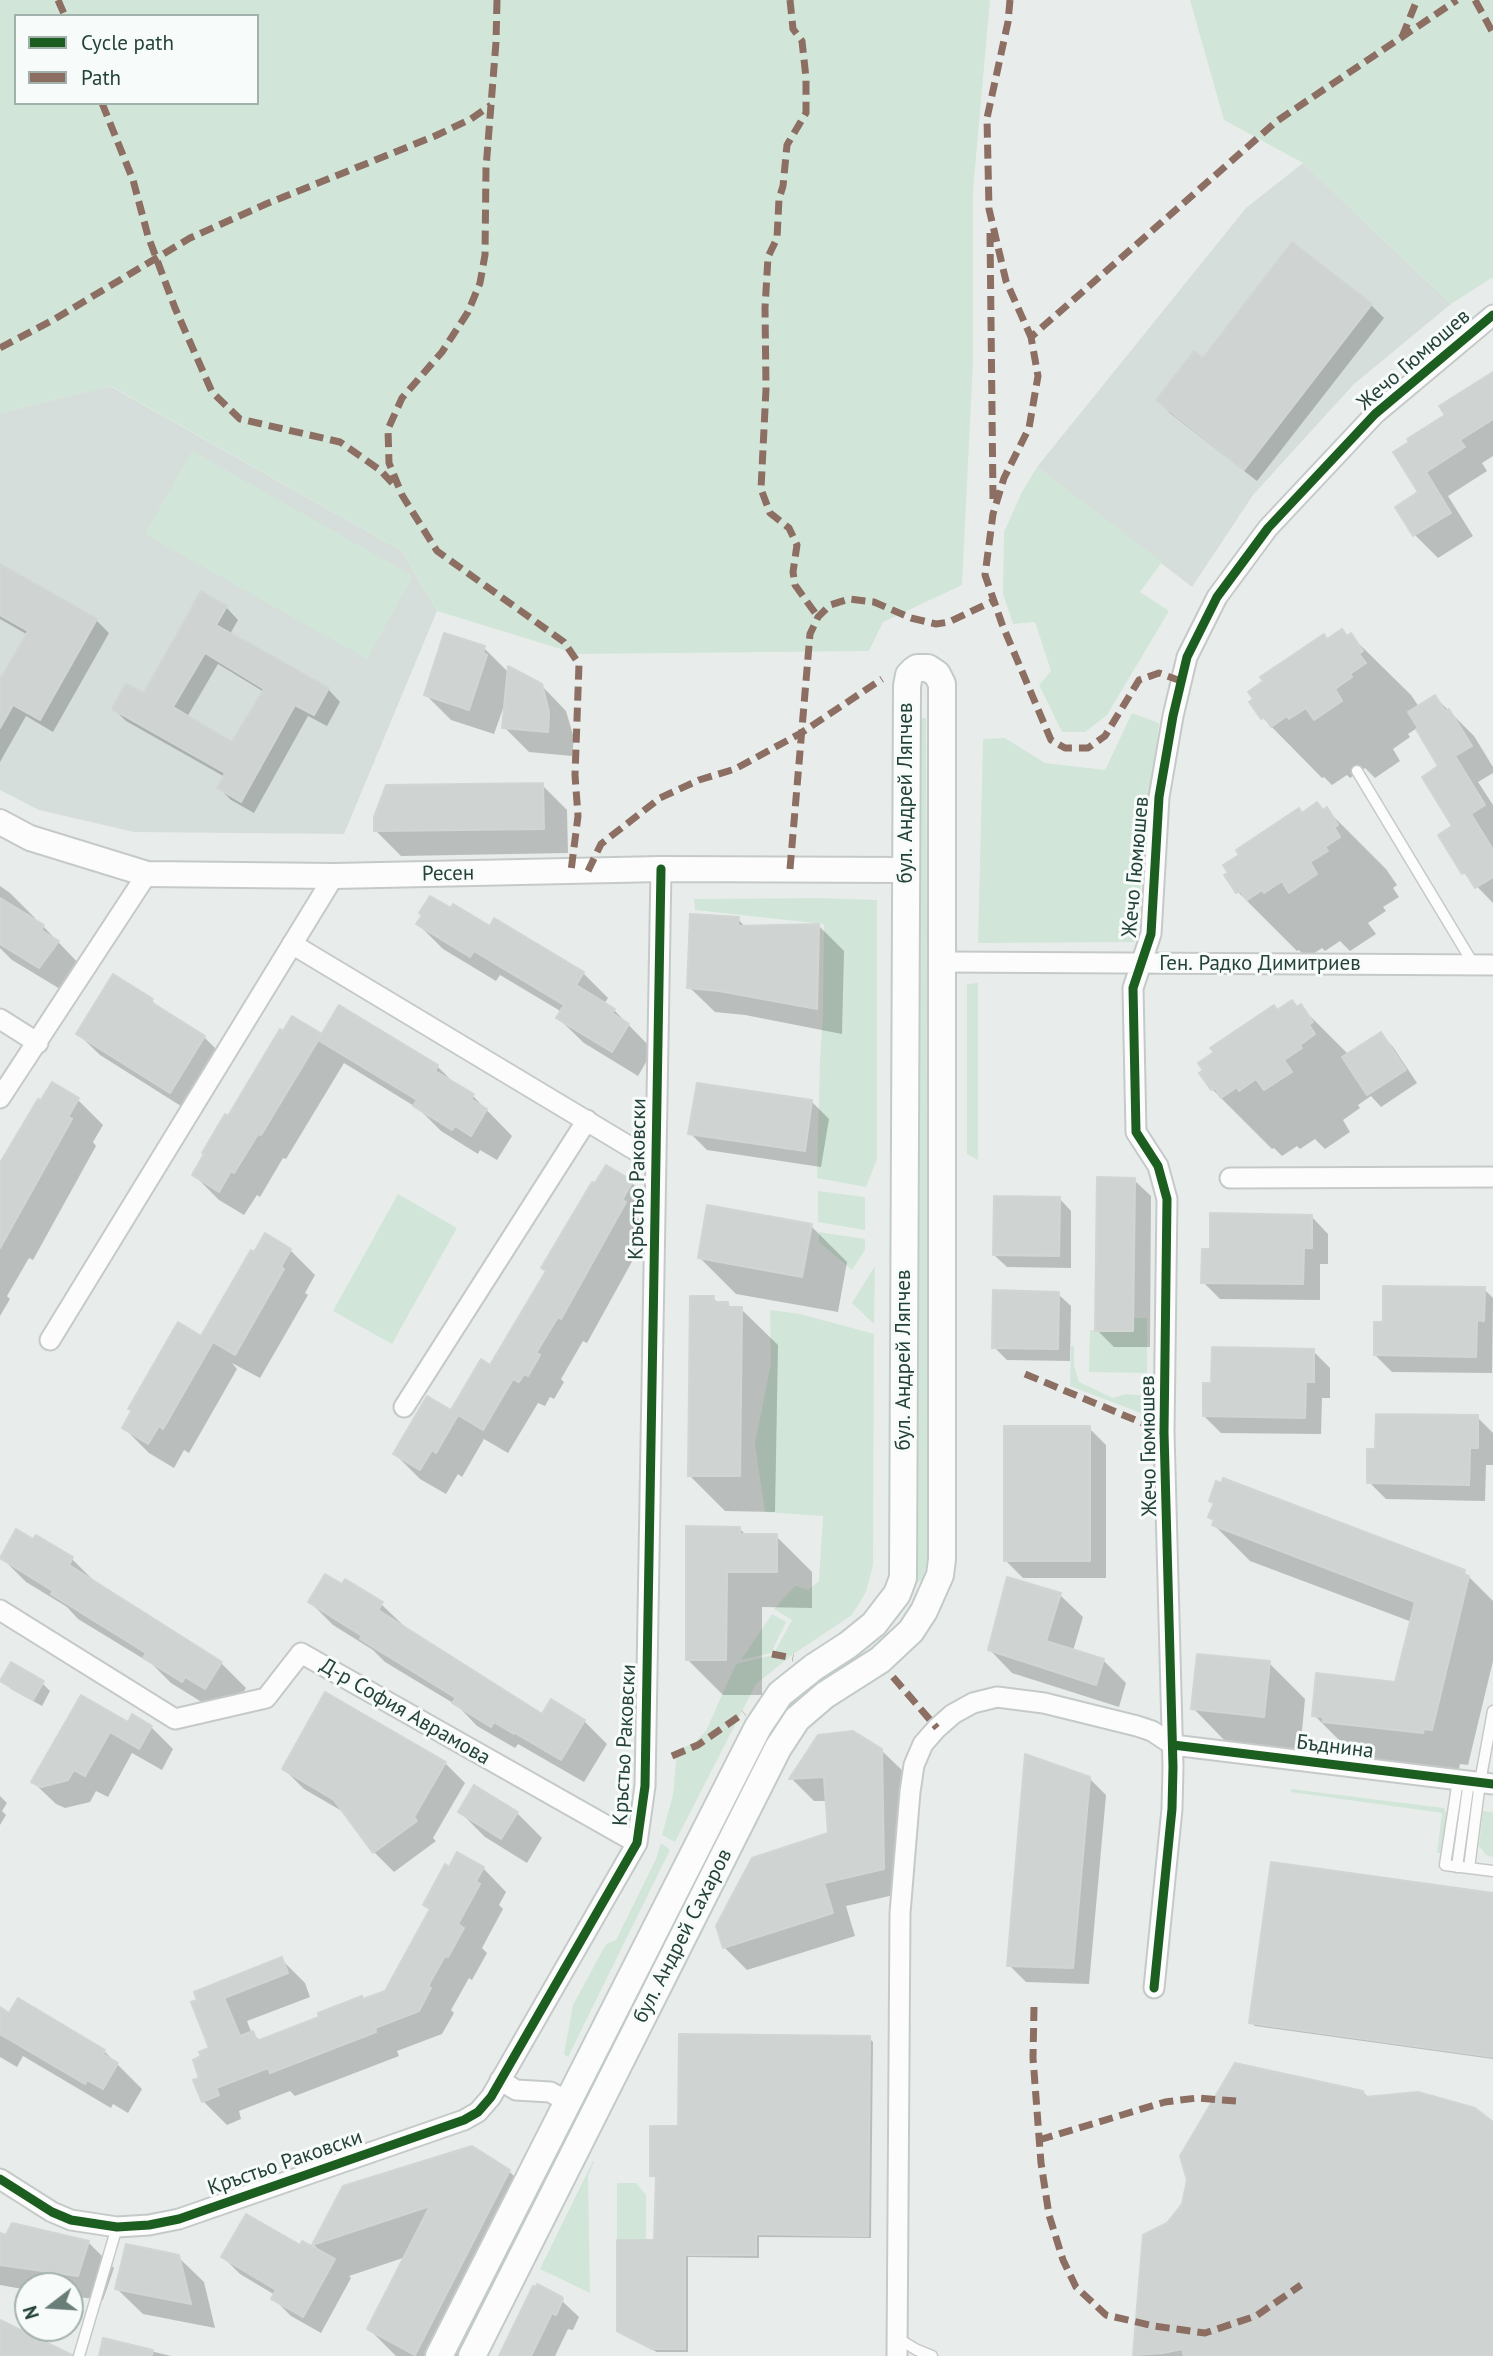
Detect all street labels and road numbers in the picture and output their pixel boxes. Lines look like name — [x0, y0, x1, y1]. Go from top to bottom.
street label: Жечо Гюмюшев — [1352, 304, 1476, 416]
street label: бул. Андрей Ляпчев — [893, 703, 919, 883]
street label: Жечо Гюмюшев — [1117, 796, 1155, 938]
street label: Ресен — [422, 861, 474, 887]
street label: Ген. Радко Димитриев — [1159, 951, 1361, 977]
street label: Кръстьо Раковски — [624, 1098, 652, 1260]
street label: бул. Андрей Ляпчев — [891, 1270, 917, 1450]
street label: Жечо Гюмюшев — [1135, 1375, 1163, 1517]
street label: Д-р София Аврамова — [315, 1653, 495, 1771]
street label: Кръстьо Раковски — [608, 1664, 642, 1826]
street label: Бъднина — [1295, 1730, 1375, 1764]
street label: бул. Андрей Сахаров — [628, 1845, 738, 2027]
street label: Кръстьо Раковски — [204, 2125, 366, 2201]

